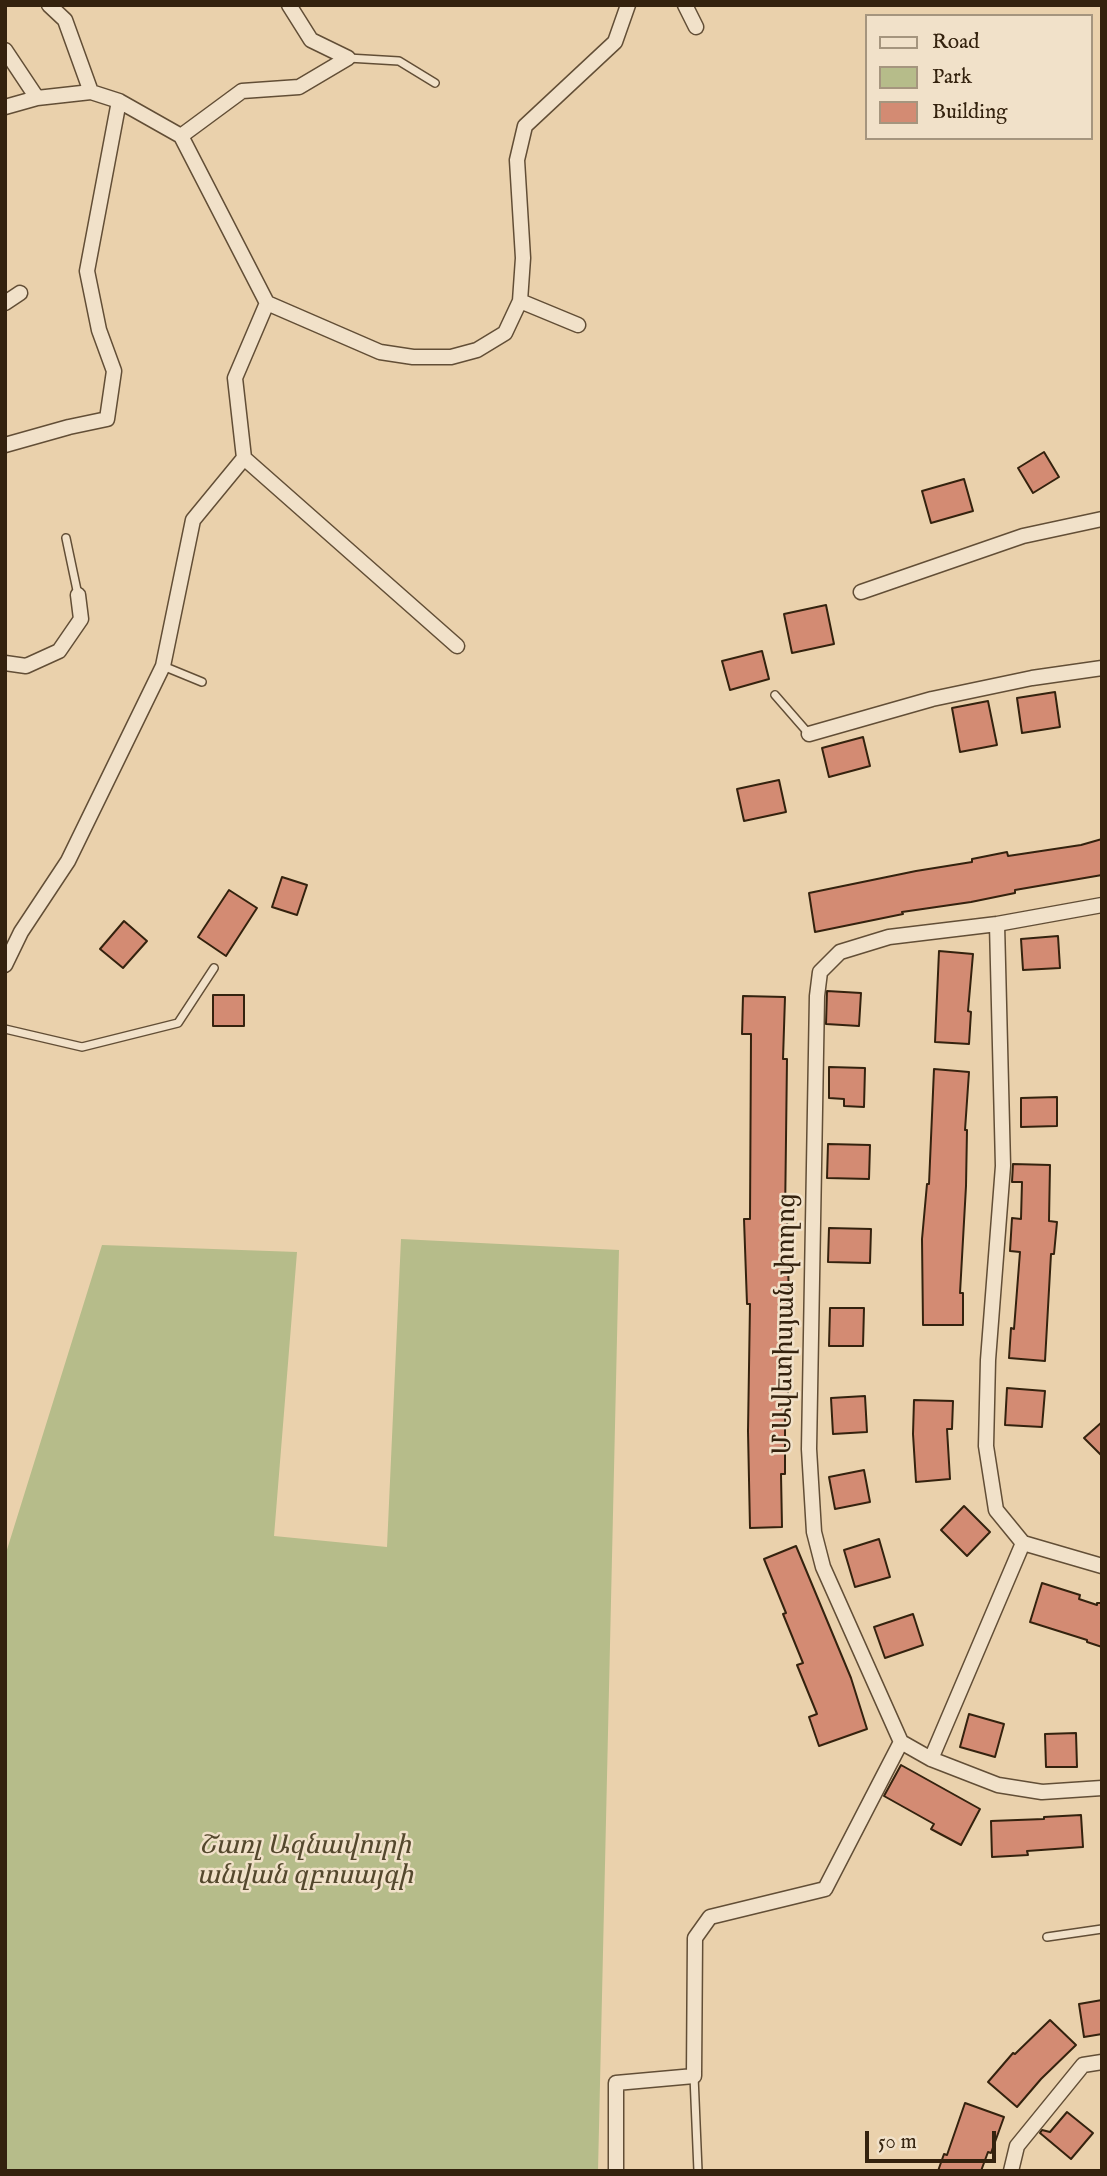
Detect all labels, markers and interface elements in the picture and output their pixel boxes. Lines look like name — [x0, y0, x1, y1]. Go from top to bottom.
legend — [866, 14, 1093, 140]
text: Road — [932, 29, 979, 56]
text: Park — [932, 64, 972, 91]
text: Building — [932, 99, 1007, 126]
street label: Մ Ավետիսյան փողոց — [769, 1193, 805, 1455]
park label: Շառլ Ազնավուրի անվան զբոսայգի — [197, 1832, 413, 1894]
scale bar — [869, 2116, 1000, 2160]
text: 50 m — [878, 2129, 917, 2156]

